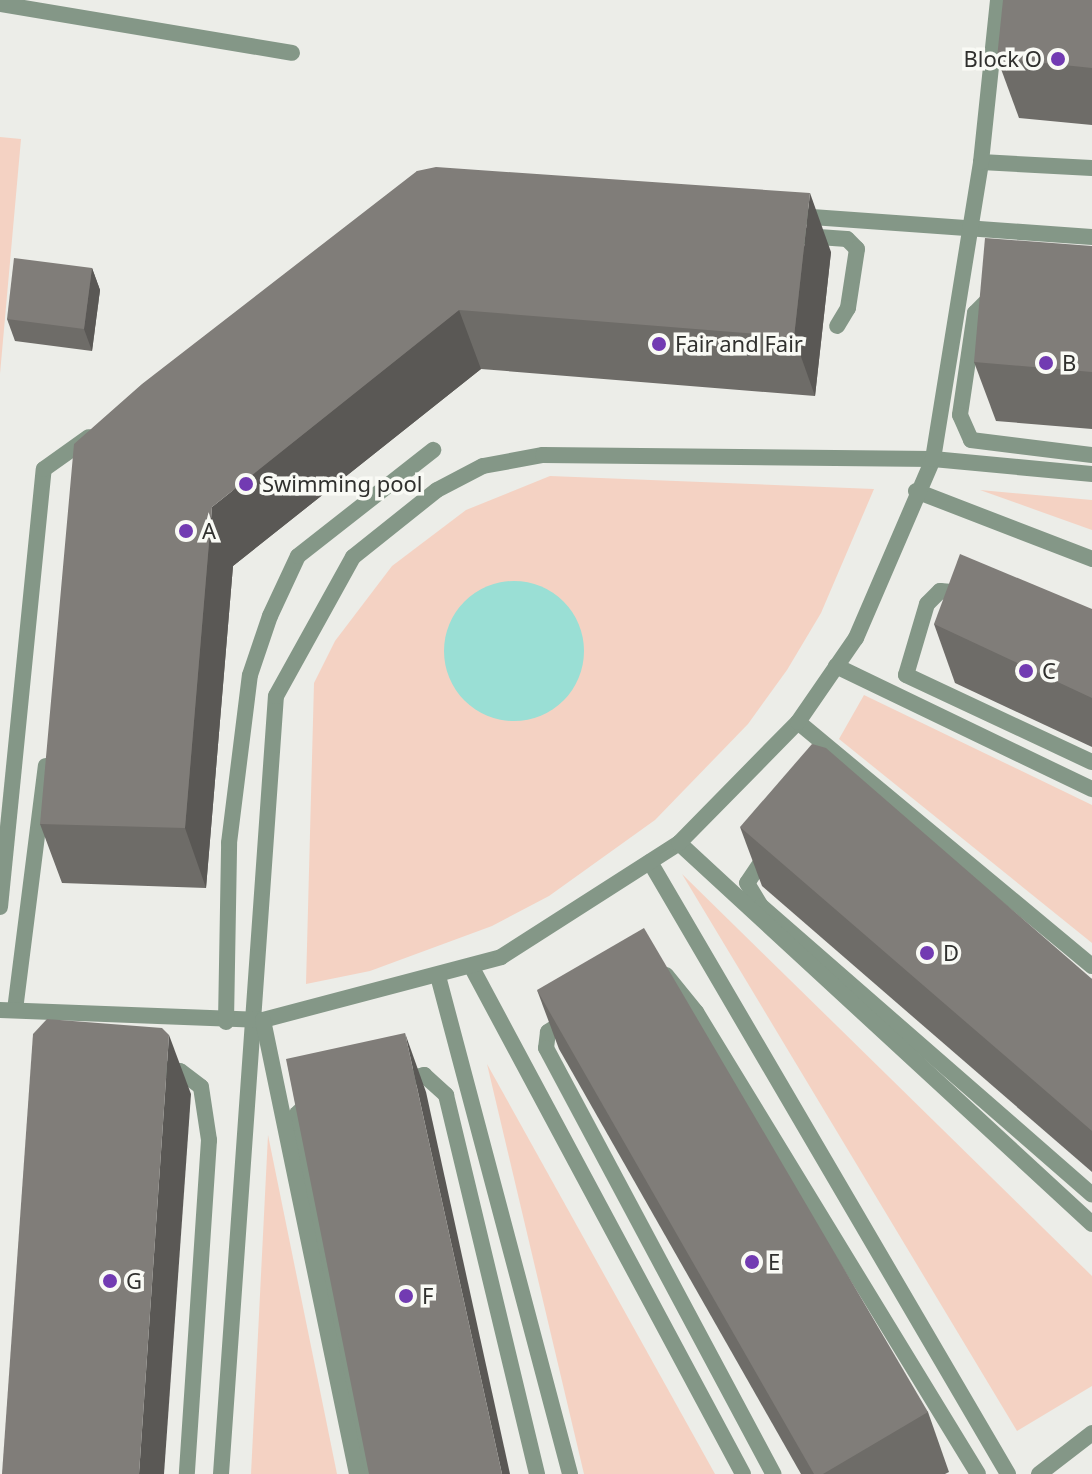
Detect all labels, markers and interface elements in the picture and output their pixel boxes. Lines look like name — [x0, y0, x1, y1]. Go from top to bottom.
place label: Block O — [964, 46, 1042, 72]
marker: Block O — [1049, 50, 1067, 68]
place label: Fair and Fair — [675, 331, 803, 357]
marker: Fair and Fair — [650, 335, 668, 353]
place label: B — [1062, 350, 1076, 376]
marker: B — [1037, 354, 1055, 372]
place label: Swimming pool — [262, 471, 423, 497]
marker: Swimming pool — [237, 475, 255, 493]
place label: A — [202, 518, 216, 544]
marker: A — [177, 522, 195, 540]
place label: C — [1042, 658, 1056, 684]
marker: C — [1017, 662, 1035, 680]
place label: D — [943, 940, 959, 966]
marker: D — [918, 944, 936, 962]
place label: E — [768, 1249, 780, 1275]
marker: E — [743, 1253, 761, 1271]
place label: G — [126, 1268, 142, 1294]
marker: G — [101, 1272, 119, 1290]
place label: F — [422, 1283, 433, 1309]
marker: F — [397, 1287, 415, 1305]

